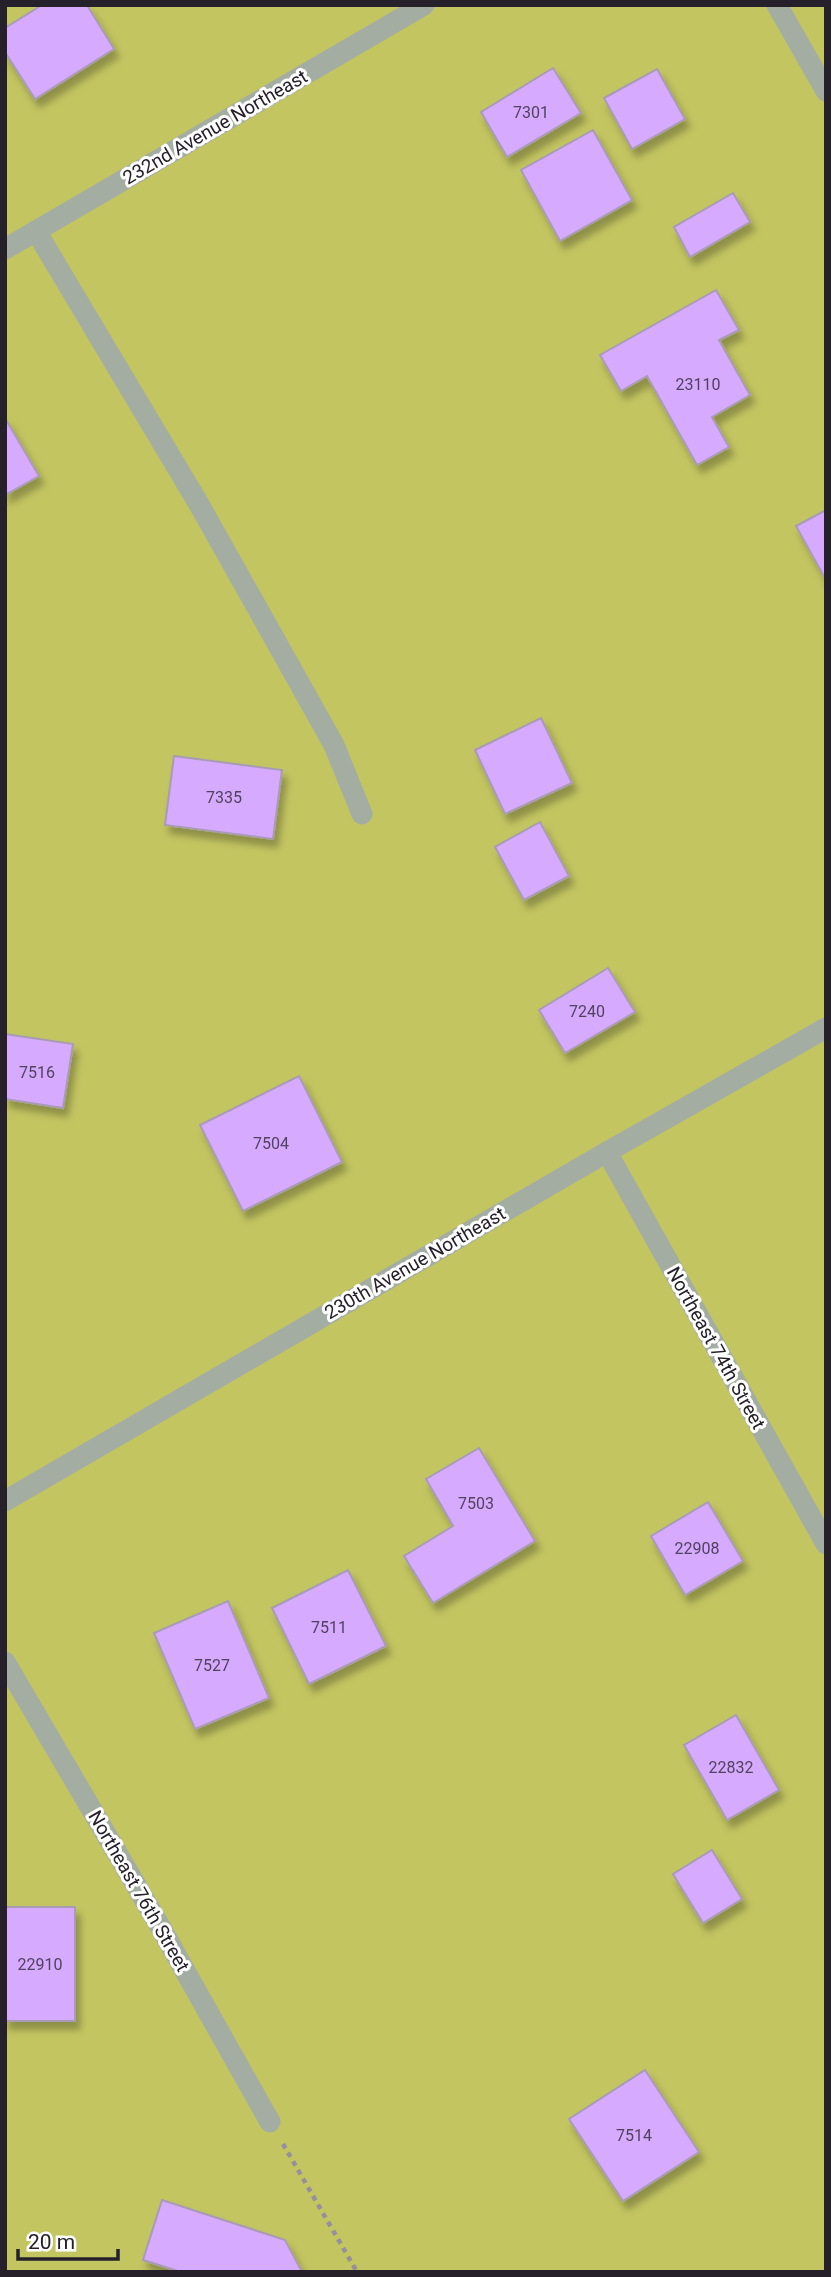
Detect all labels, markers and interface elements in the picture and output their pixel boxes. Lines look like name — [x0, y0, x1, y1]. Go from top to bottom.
street label: 232nd Avenue Northeast — [119, 65, 311, 189]
house number: 7301 — [513, 103, 549, 122]
house number: 23110 — [676, 375, 720, 394]
house number: 7335 — [206, 788, 242, 807]
house number: 7240 — [569, 1002, 605, 1021]
house number: 7516 — [19, 1063, 55, 1082]
house number: 7504 — [253, 1134, 289, 1153]
street label: 230th Avenue Northeast — [321, 1202, 509, 1324]
street label: Northeast 74th Street — [662, 1263, 770, 1433]
house number: 7503 — [458, 1494, 494, 1513]
house number: 22908 — [675, 1539, 719, 1558]
house number: 7511 — [311, 1618, 347, 1637]
house number: 7527 — [194, 1656, 230, 1675]
house number: 22832 — [709, 1758, 753, 1777]
street label: Northeast 76th Street — [84, 1806, 194, 1976]
house number: 22910 — [18, 1955, 62, 1974]
house number: 7514 — [616, 2126, 652, 2145]
scale bar — [18, 2218, 117, 2262]
text: 20 m — [28, 2230, 75, 2254]

